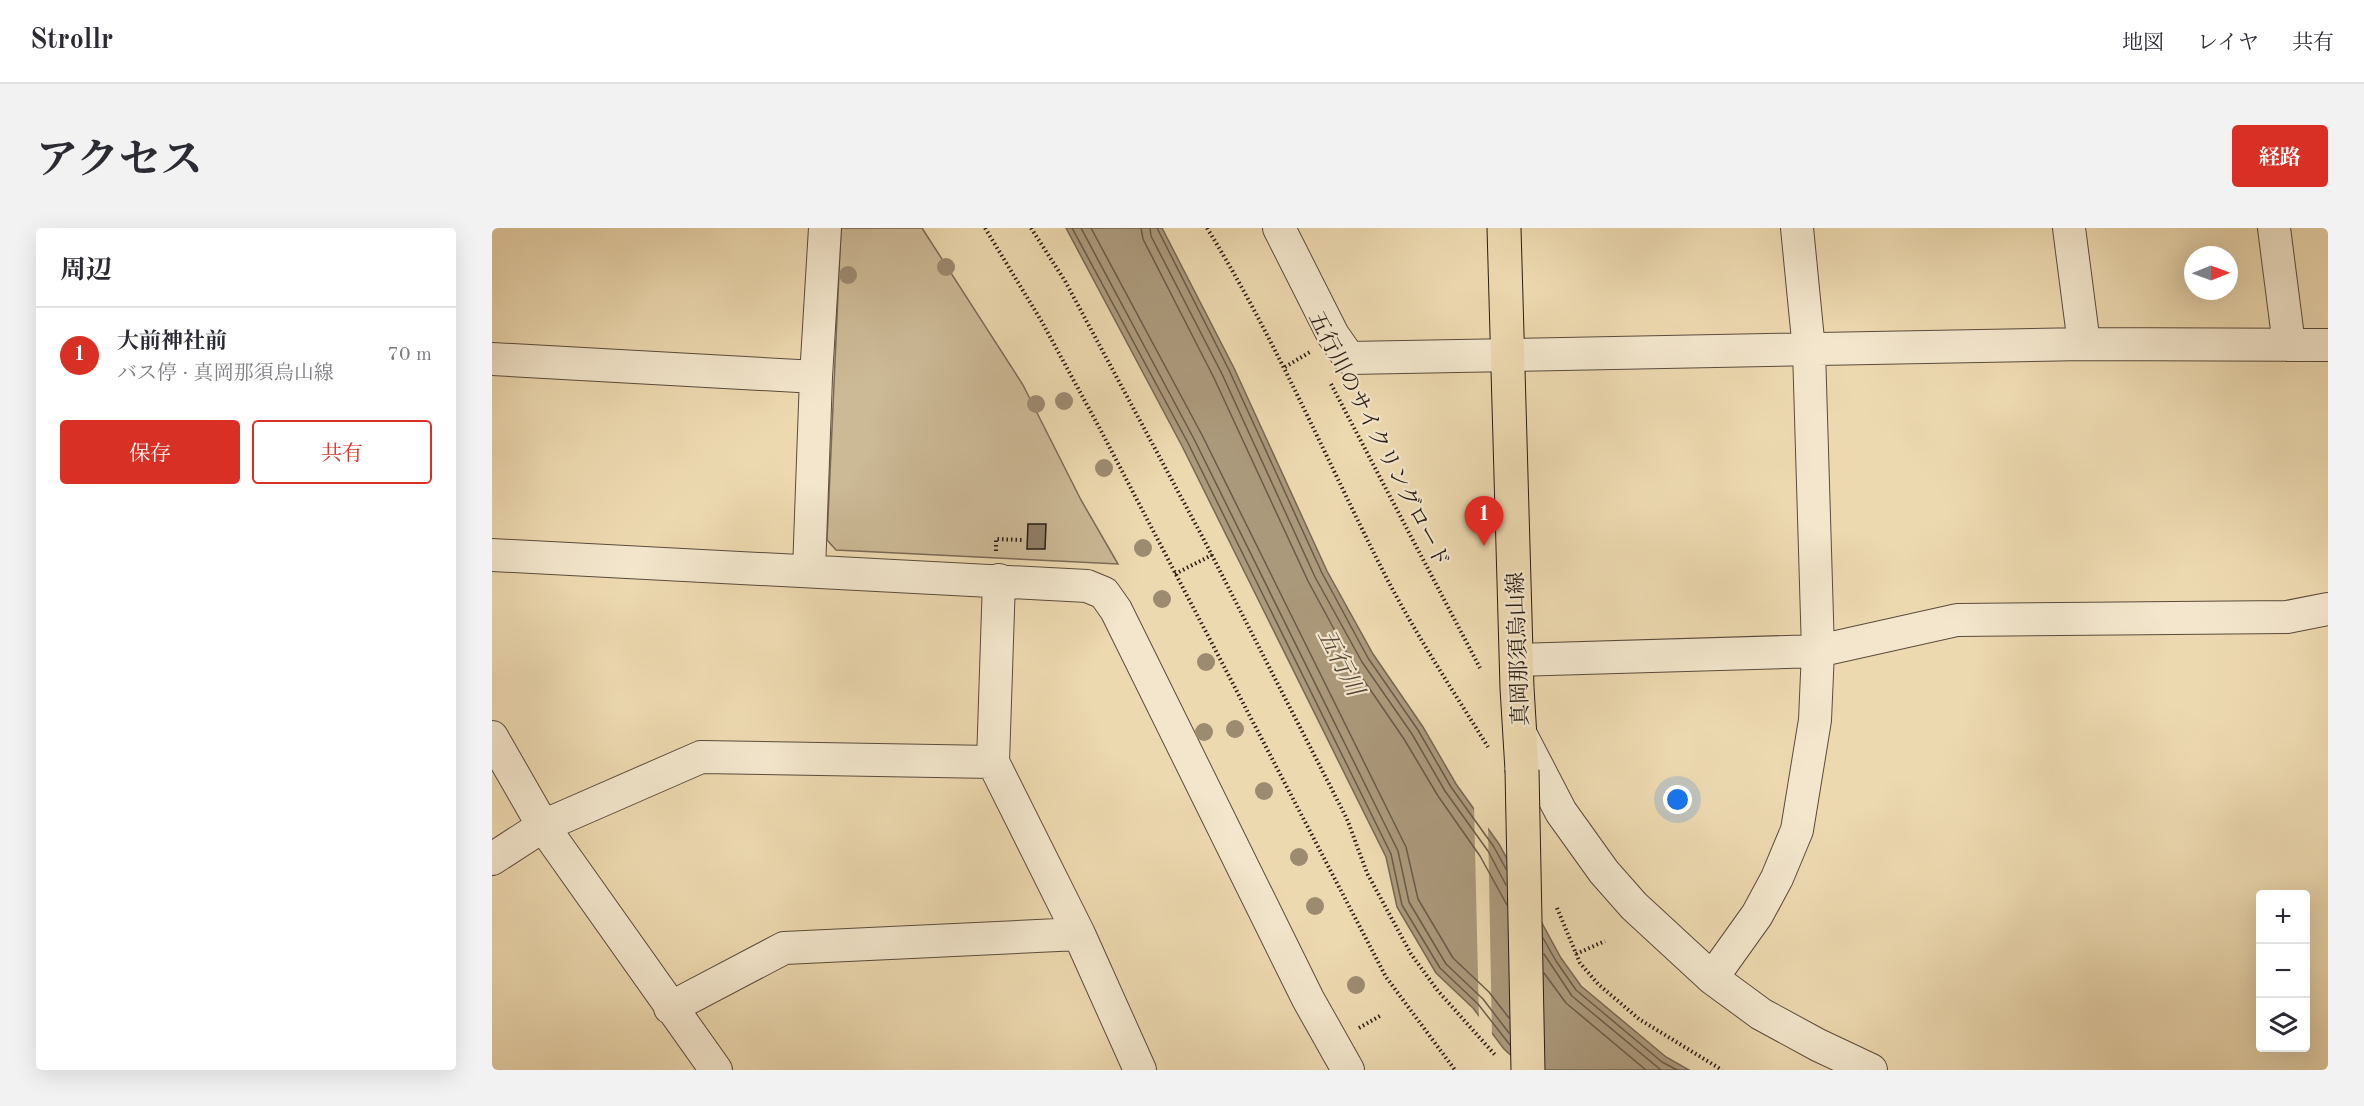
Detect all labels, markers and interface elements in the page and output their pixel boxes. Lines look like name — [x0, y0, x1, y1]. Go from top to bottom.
text: Strollr — [30, 27, 113, 55]
text: 地図 — [2122, 33, 2164, 54]
text: レイヤ — [2197, 33, 2259, 54]
text: 共有 — [2292, 33, 2334, 54]
button: 経路 — [2232, 125, 2328, 187]
text: アクセス — [36, 141, 203, 183]
north arrow — [2184, 246, 2238, 300]
text: 周辺 — [60, 258, 112, 284]
street label: 五行川のサイクリングロード — [1304, 308, 1454, 571]
text: 大前神社前 — [117, 331, 227, 353]
text: 1 — [74, 345, 85, 365]
text: 70 m — [387, 345, 432, 365]
text: バス停 · 真岡那須烏山線 — [117, 364, 334, 384]
button: 保存 — [60, 420, 240, 484]
button: 共有 — [252, 420, 432, 484]
pin: 1 — [1464, 496, 1504, 546]
street label: 真岡那須烏山線 — [1503, 572, 1533, 726]
water label: 五行川 — [1312, 624, 1370, 703]
your location — [1663, 785, 1692, 814]
map controls — [2256, 890, 2310, 1052]
button: + — [2256, 890, 2310, 944]
button: − — [2256, 944, 2310, 998]
button: layers — [2256, 998, 2310, 1052]

